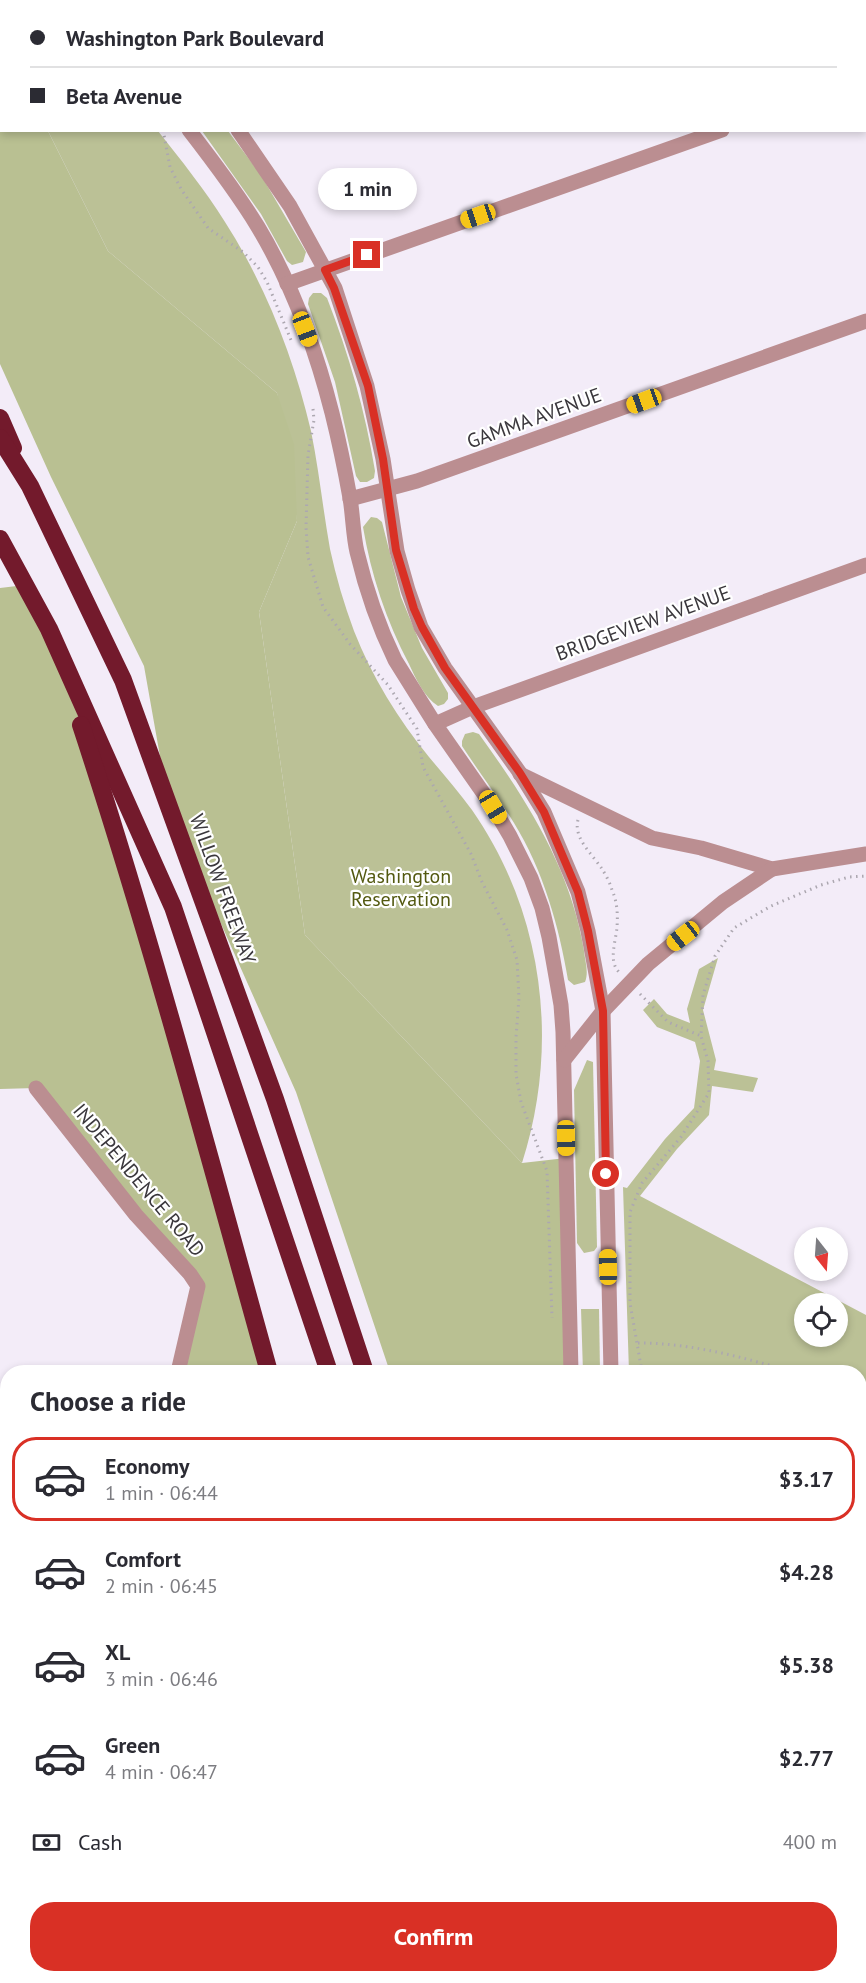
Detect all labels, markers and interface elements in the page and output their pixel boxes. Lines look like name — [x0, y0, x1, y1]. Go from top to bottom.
text: Washington Park Boulevard — [66, 24, 324, 52]
text: Beta Avenue — [66, 82, 182, 110]
callout: 1 min — [318, 168, 416, 210]
text: 1 min — [343, 176, 392, 202]
car — [458, 202, 498, 230]
route end — [353, 241, 380, 268]
car — [290, 309, 320, 349]
street label: GAMMA AVENUE — [463, 382, 605, 454]
car — [624, 386, 664, 416]
street label: BRIDGEVIEW AVENUE — [552, 579, 734, 667]
car — [476, 787, 510, 827]
street label: WILLOW FREEWAY — [184, 811, 262, 968]
park label: Washington Reservation — [351, 863, 451, 912]
car — [663, 918, 703, 954]
street label: INDEPENDENCE ROAD — [67, 1098, 211, 1262]
car — [557, 1120, 575, 1156]
route start — [592, 1160, 619, 1187]
north arrow — [794, 1227, 848, 1281]
map controls — [794, 1227, 848, 1347]
car — [599, 1249, 617, 1285]
button: locate — [794, 1293, 848, 1347]
text: Choose a ride — [30, 1384, 186, 1418]
icon: car — [33, 1452, 87, 1506]
text: Economy — [105, 1452, 189, 1480]
text: $3.17 — [779, 1465, 834, 1493]
text: 1 min · 06:44 — [105, 1480, 218, 1506]
icon: car — [33, 1545, 87, 1599]
text: Comfort — [105, 1545, 181, 1573]
text: $4.28 — [779, 1558, 834, 1586]
text: 2 min · 06:45 — [105, 1573, 218, 1599]
icon: car — [33, 1638, 87, 1692]
text: XL — [105, 1638, 130, 1666]
text: $5.38 — [779, 1651, 834, 1679]
text: 3 min · 06:46 — [105, 1666, 218, 1692]
icon: car — [33, 1731, 87, 1785]
text: Green — [105, 1731, 160, 1759]
text: $2.77 — [779, 1744, 834, 1772]
text: 4 min · 06:47 — [105, 1759, 218, 1785]
icon: cash — [30, 1826, 63, 1859]
text: Cash — [78, 1828, 122, 1856]
text: 400 m — [783, 1829, 837, 1855]
button: Confirm — [30, 1902, 837, 1971]

